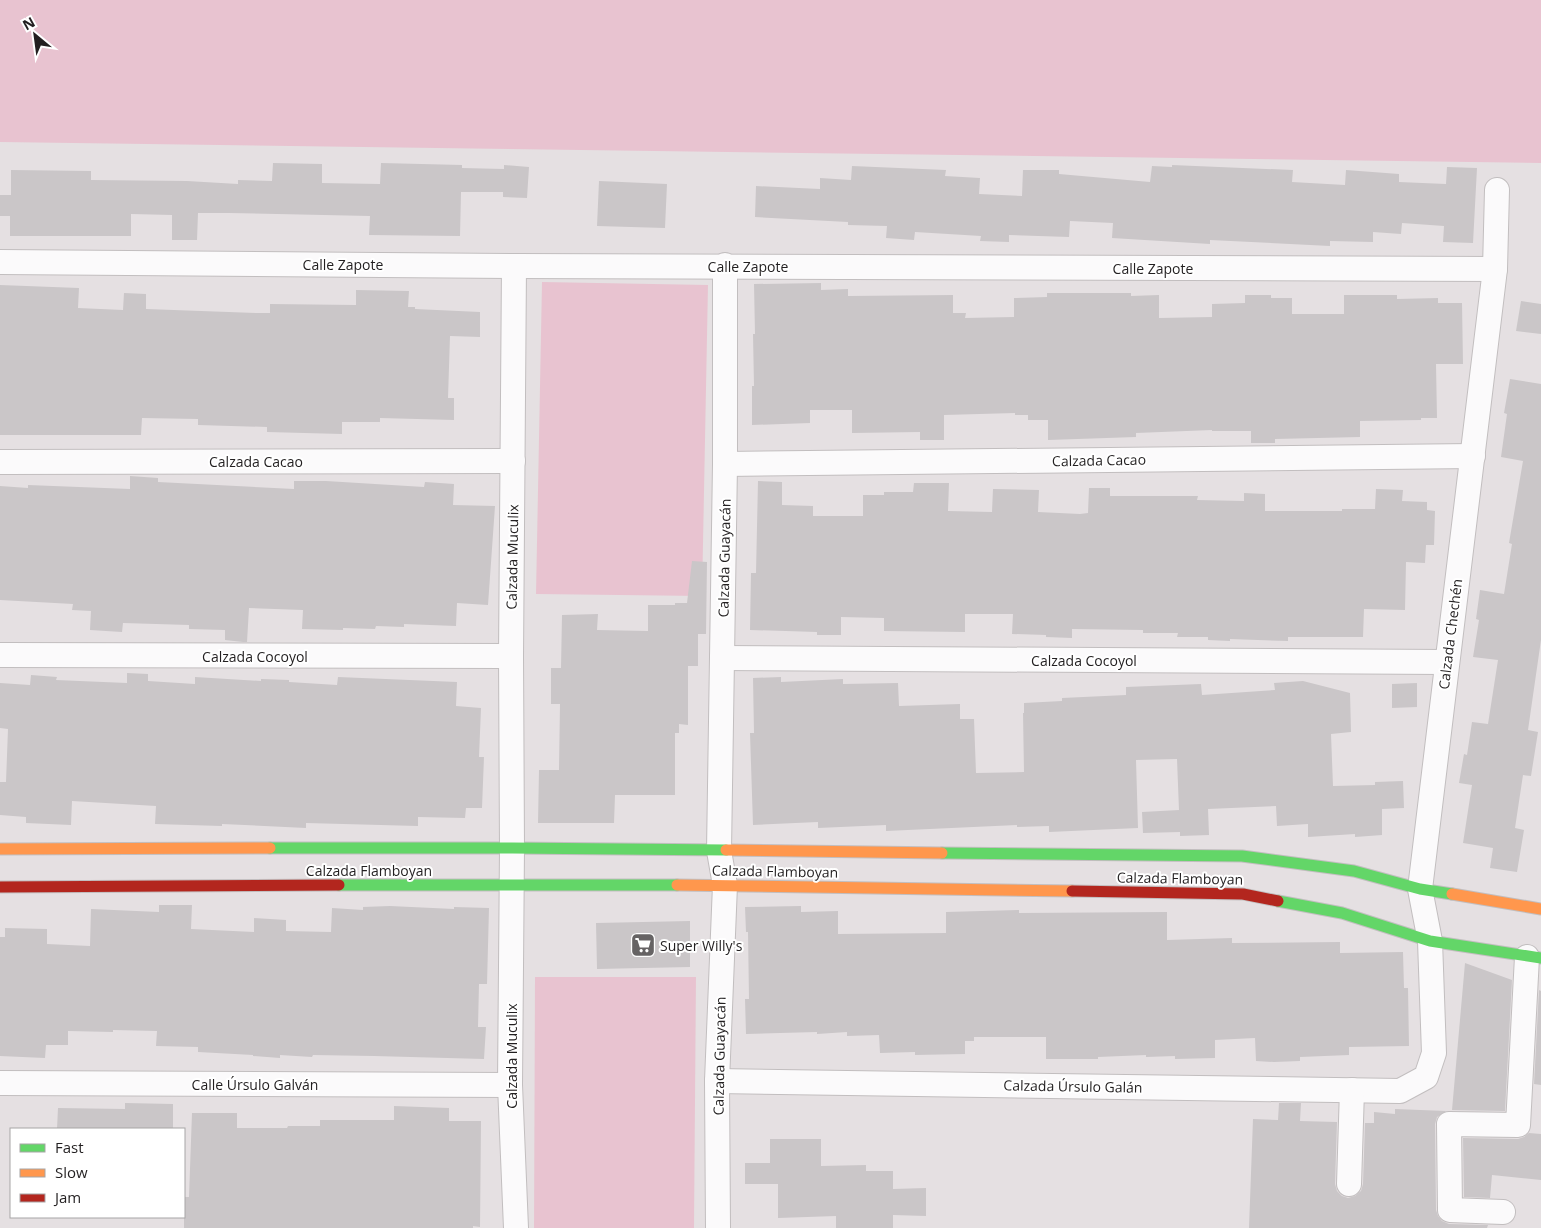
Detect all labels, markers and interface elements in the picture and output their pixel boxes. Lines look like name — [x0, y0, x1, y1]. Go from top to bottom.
north arrow — [10, 10, 60, 60]
text: N — [19, 12, 38, 34]
street label: Calle Zapote — [303, 255, 384, 274]
street label: Calle Zapote — [708, 257, 789, 276]
street label: Calle Zapote — [1113, 259, 1194, 278]
street label: Calzada Cacao — [1052, 450, 1146, 470]
street label: Calzada Cacao — [209, 452, 303, 471]
street label: Calzada Guayacán — [713, 498, 735, 618]
street label: Calzada Muculix — [502, 504, 522, 610]
street label: Calzada Chechén — [1434, 578, 1466, 690]
street label: Calzada Cocoyol — [202, 647, 308, 666]
street label: Calzada Cocoyol — [1031, 651, 1137, 670]
street label: Calzada Flamboyan — [712, 860, 838, 882]
street label: Calzada Flamboyan — [306, 861, 432, 880]
street label: Calzada Flamboyan — [1117, 867, 1243, 889]
supermarket icon: Super Willy's — [630, 932, 656, 958]
place label: Super Willy's — [660, 936, 743, 955]
street label: Calzada Guayacán — [708, 996, 730, 1116]
street label: Calzada Muculix — [502, 1003, 521, 1109]
street label: Calle Úrsulo Galván — [192, 1075, 318, 1094]
street label: Calzada Úrsulo Galán — [1003, 1075, 1143, 1097]
legend — [10, 1128, 185, 1218]
text: Fast — [55, 1137, 84, 1157]
text: Slow — [55, 1162, 88, 1182]
text: Jam — [53, 1187, 81, 1207]

